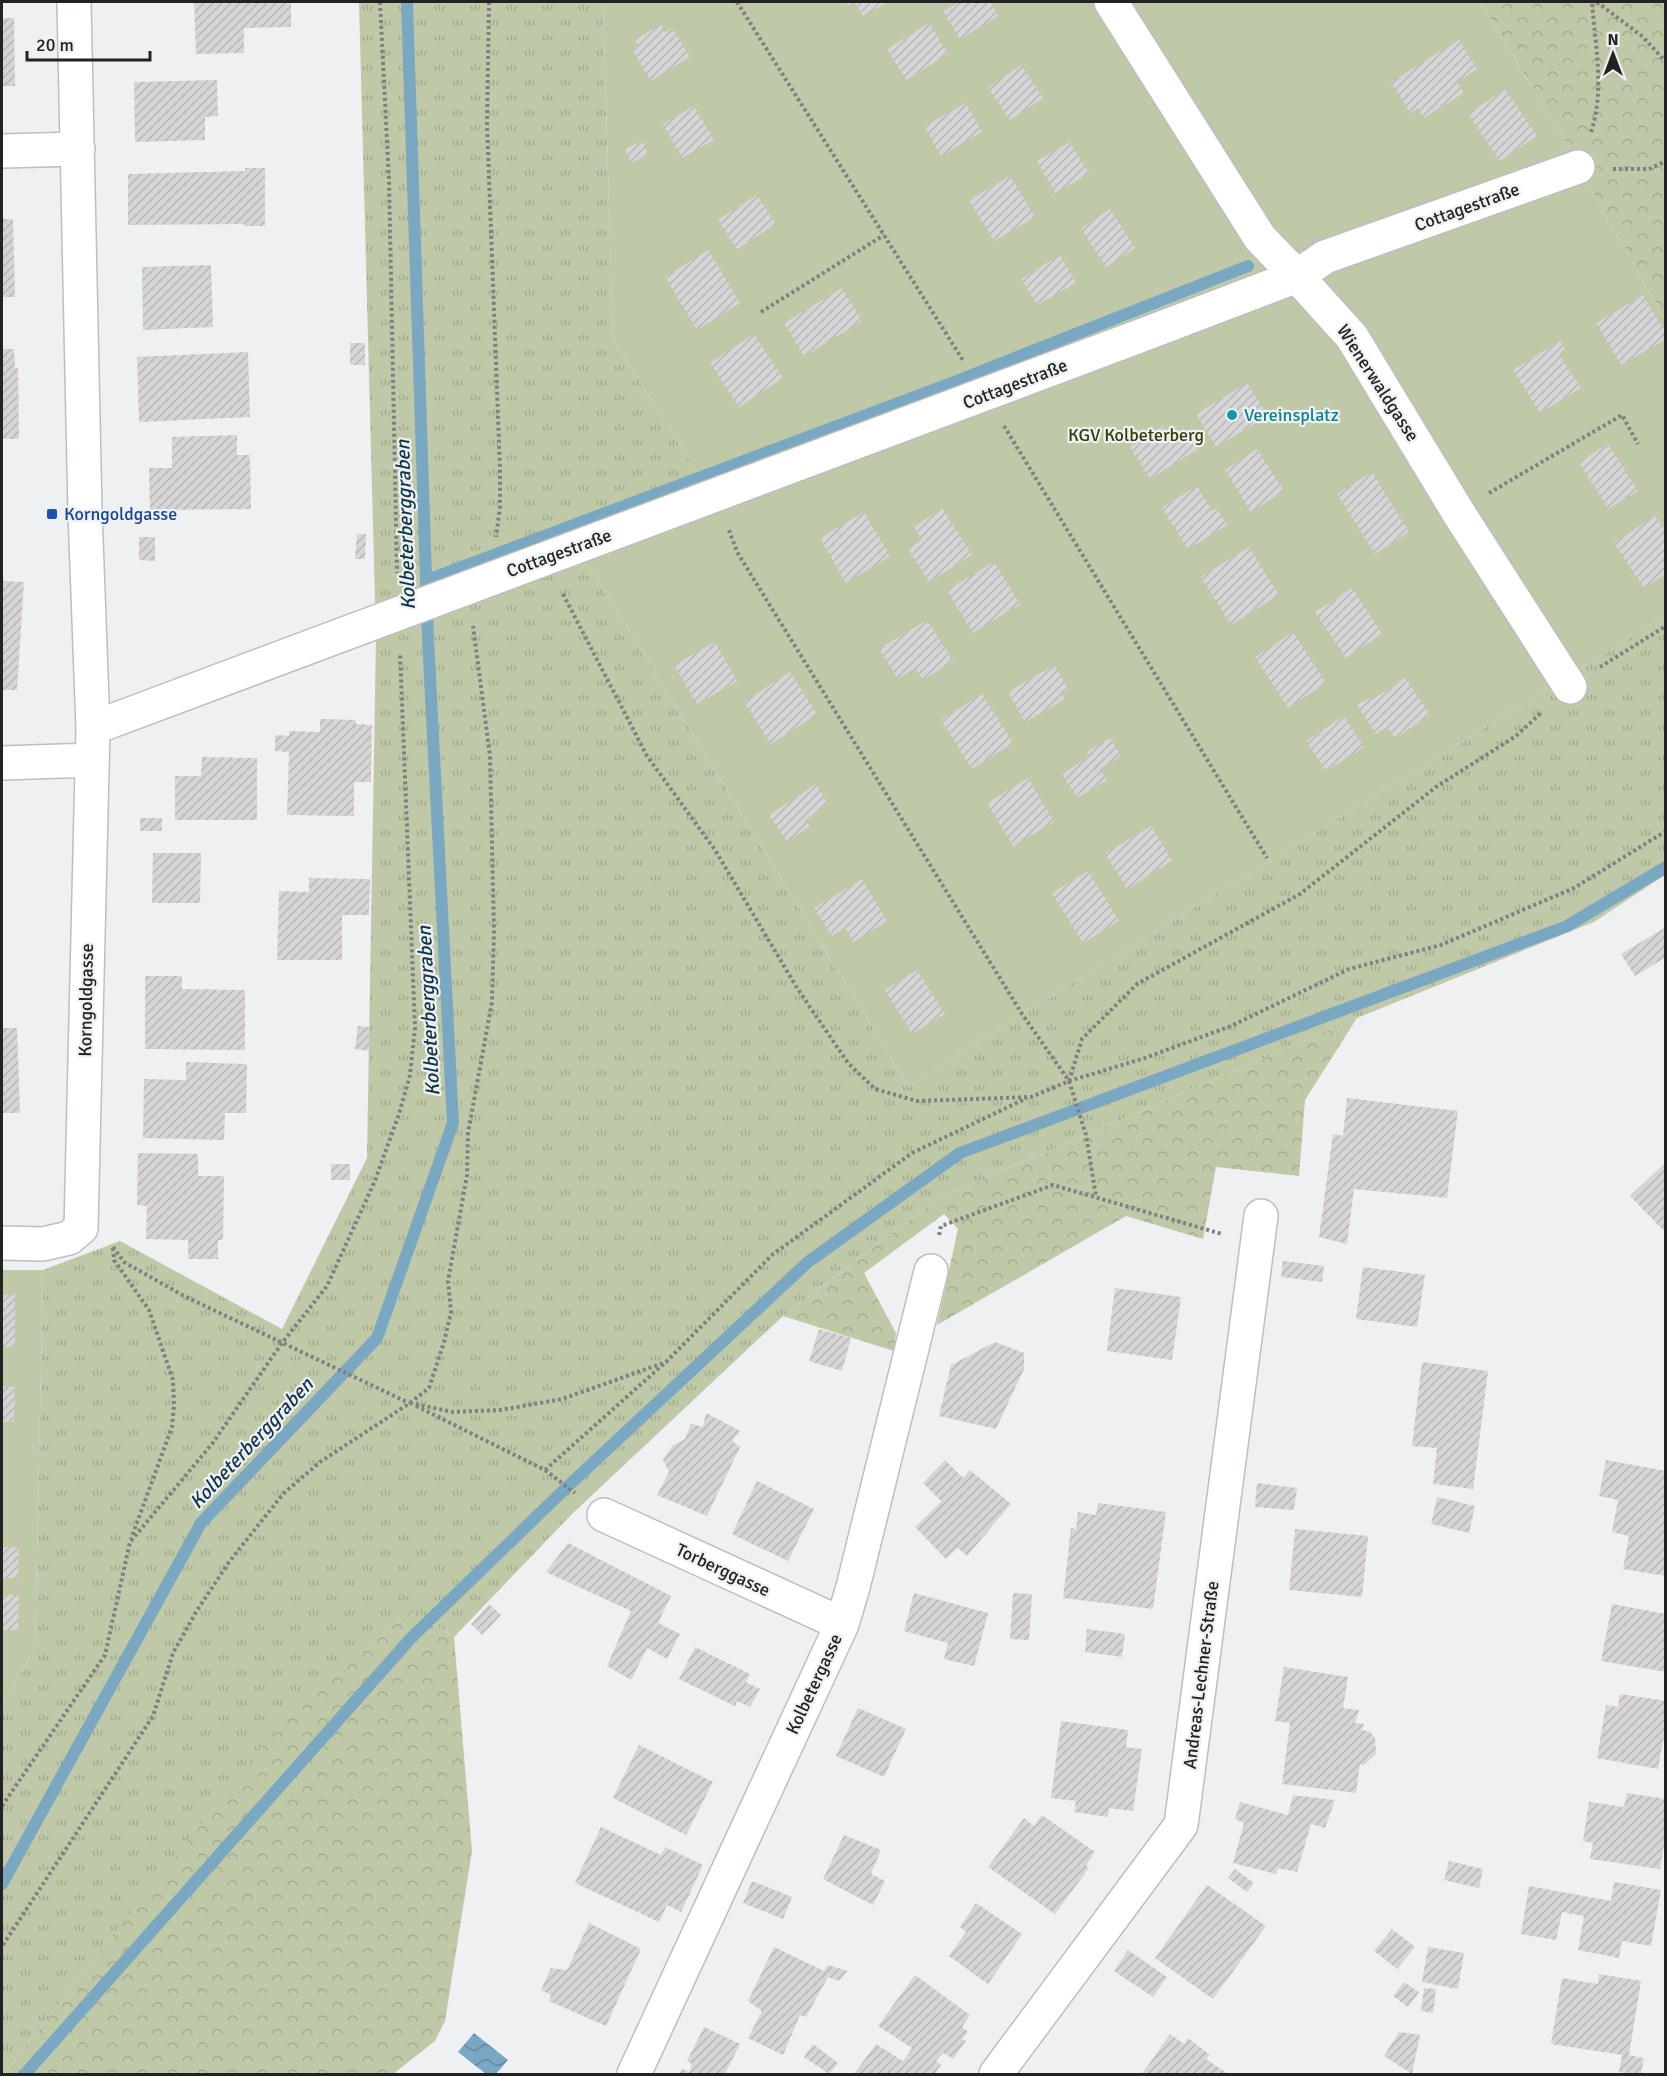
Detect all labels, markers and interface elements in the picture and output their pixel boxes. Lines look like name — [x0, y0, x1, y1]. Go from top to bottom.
scale bar — [27, 24, 150, 62]
north arrow — [1583, 24, 1643, 84]
text: N — [1607, 30, 1619, 50]
text: 20 m — [36, 34, 74, 56]
street label: Cottagestraße — [1411, 178, 1523, 236]
street label: Wienerwaldgasse — [1332, 320, 1424, 446]
street label: Cottagestraße — [960, 354, 1070, 414]
place label: Vereinsplatz — [1244, 404, 1339, 426]
marker: Vereinsplatz — [1225, 408, 1239, 422]
park label: KGV Kolbeterberg — [1068, 424, 1204, 446]
water label: Kolbeterberggraben — [390, 438, 421, 611]
place label: Korngoldgasse — [64, 503, 177, 525]
marker: Korngoldgasse — [45, 507, 59, 521]
street label: Cottagestraße — [503, 524, 615, 582]
water label: Kolbeterberggraben — [412, 924, 445, 1097]
street label: Korngoldgasse — [74, 943, 98, 1057]
water label: Kolbeterberggraben — [184, 1372, 319, 1514]
street label: Torberggasse — [672, 1539, 774, 1601]
street label: Andreas-Lechner-Straße — [1179, 1580, 1223, 1770]
street label: Kolbetergasse — [781, 1630, 847, 1738]

